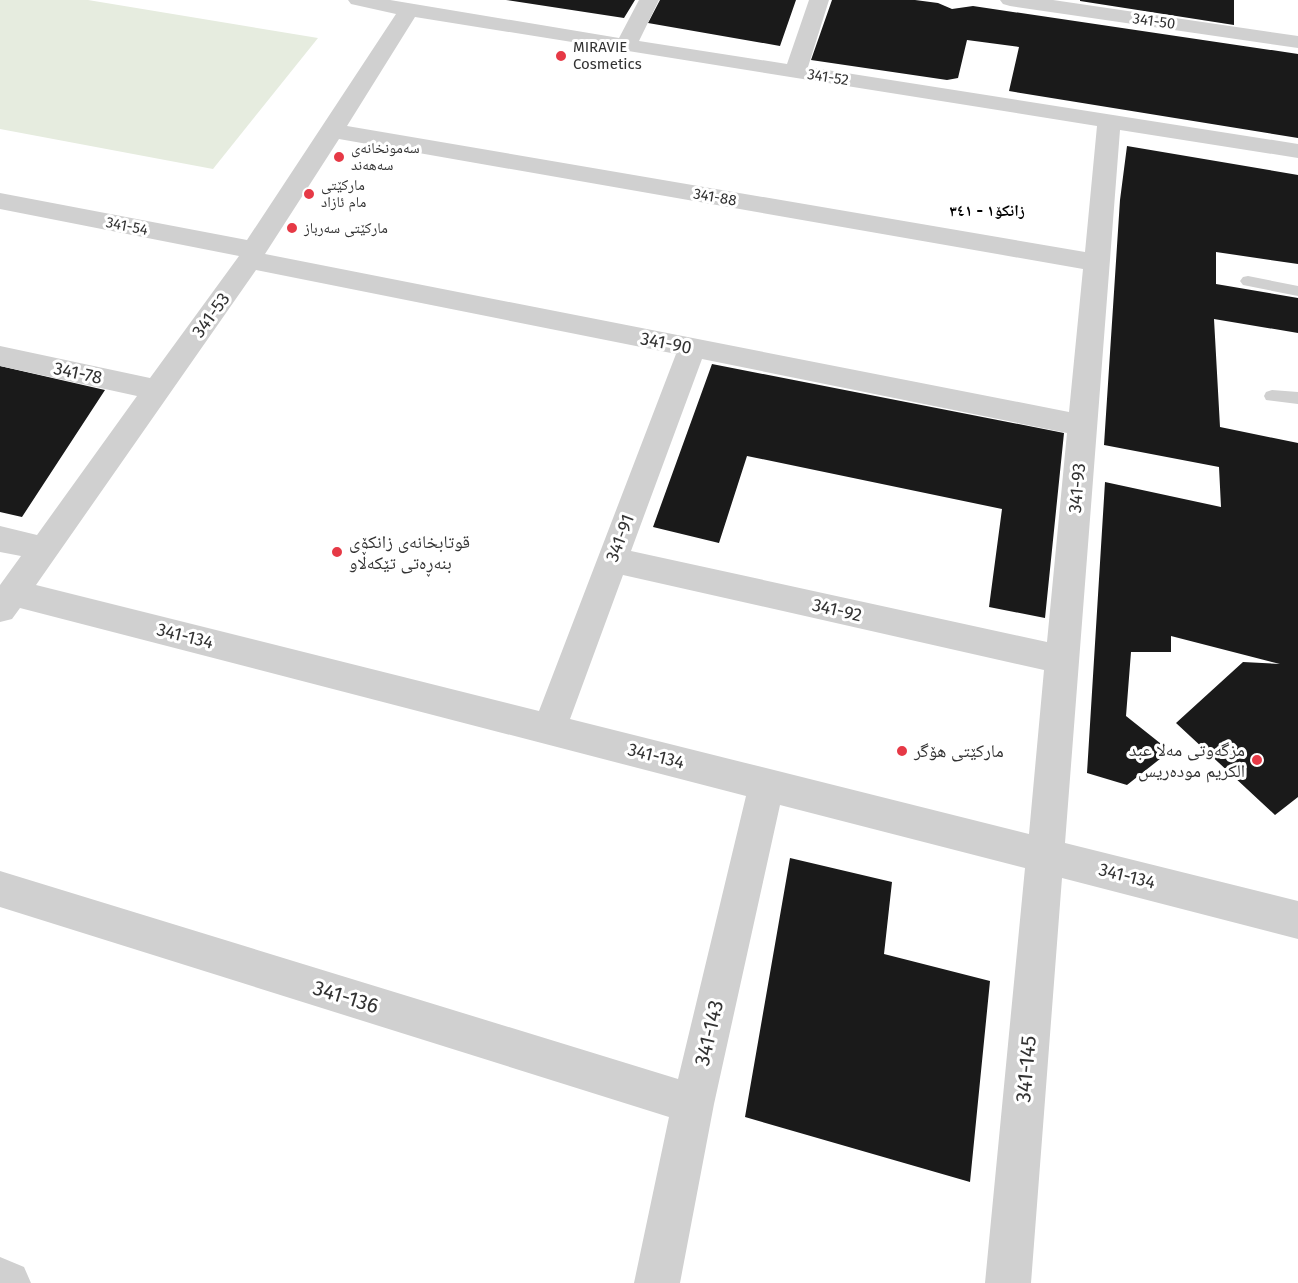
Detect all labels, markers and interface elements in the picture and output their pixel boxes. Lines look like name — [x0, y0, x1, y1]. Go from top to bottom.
street label: 341-50 — [1132, 9, 1176, 33]
place label: MIRAVIE Cosmetics — [573, 38, 642, 73]
marker: MIRAVIE Cosmetics — [554, 49, 568, 63]
street label: 341-52 — [806, 65, 850, 89]
place label: سەمونخانەی سەھەند — [351, 139, 420, 174]
marker: سەمونخانەی سەھەند — [332, 150, 346, 164]
place label: مارکێتی مام ئازاد — [321, 176, 367, 212]
street label: 341-88 — [692, 184, 738, 210]
marker: مارکێتی مام ئازاد — [302, 187, 316, 201]
district label: زانکۆ١ - ٣٤١ — [949, 201, 1025, 220]
street label: 341-54 — [104, 213, 150, 239]
place label: مارکێتی سەرباز — [303, 219, 388, 238]
marker: مارکێتی سەرباز — [285, 221, 299, 235]
street label: 341-53 — [187, 288, 235, 342]
street label: 341-90 — [638, 327, 694, 359]
street label: 341-78 — [52, 357, 104, 389]
street label: 341-93 — [1064, 462, 1090, 514]
street label: 341-91 — [601, 511, 639, 565]
place label: قوتابخانه‌ی زانکۆی بنەڕەتی تێکەڵاو — [349, 531, 470, 577]
marker: قوتابخانه‌ی زانکۆی بنەڕەتی تێکەڵاو — [330, 545, 344, 559]
street label: 341-92 — [810, 594, 864, 626]
street label: 341-134 — [154, 618, 216, 654]
street label: 341-134 — [625, 738, 687, 774]
place label: مزگه‌وتی مه‌لا عبد الكريم موده‌ریس — [1129, 739, 1245, 783]
place label: مارکێتی ھۆگر — [913, 740, 1004, 762]
marker: مارکێتی ھۆگر — [895, 744, 909, 758]
marker: مزگه‌وتی مه‌لا عبد الكريم موده‌ریس — [1250, 753, 1264, 767]
street label: 341-134 — [1096, 858, 1158, 894]
street label: 341-136 — [310, 975, 382, 1019]
street label: 341-143 — [689, 998, 729, 1068]
street label: 341-145 — [1010, 1034, 1042, 1104]

